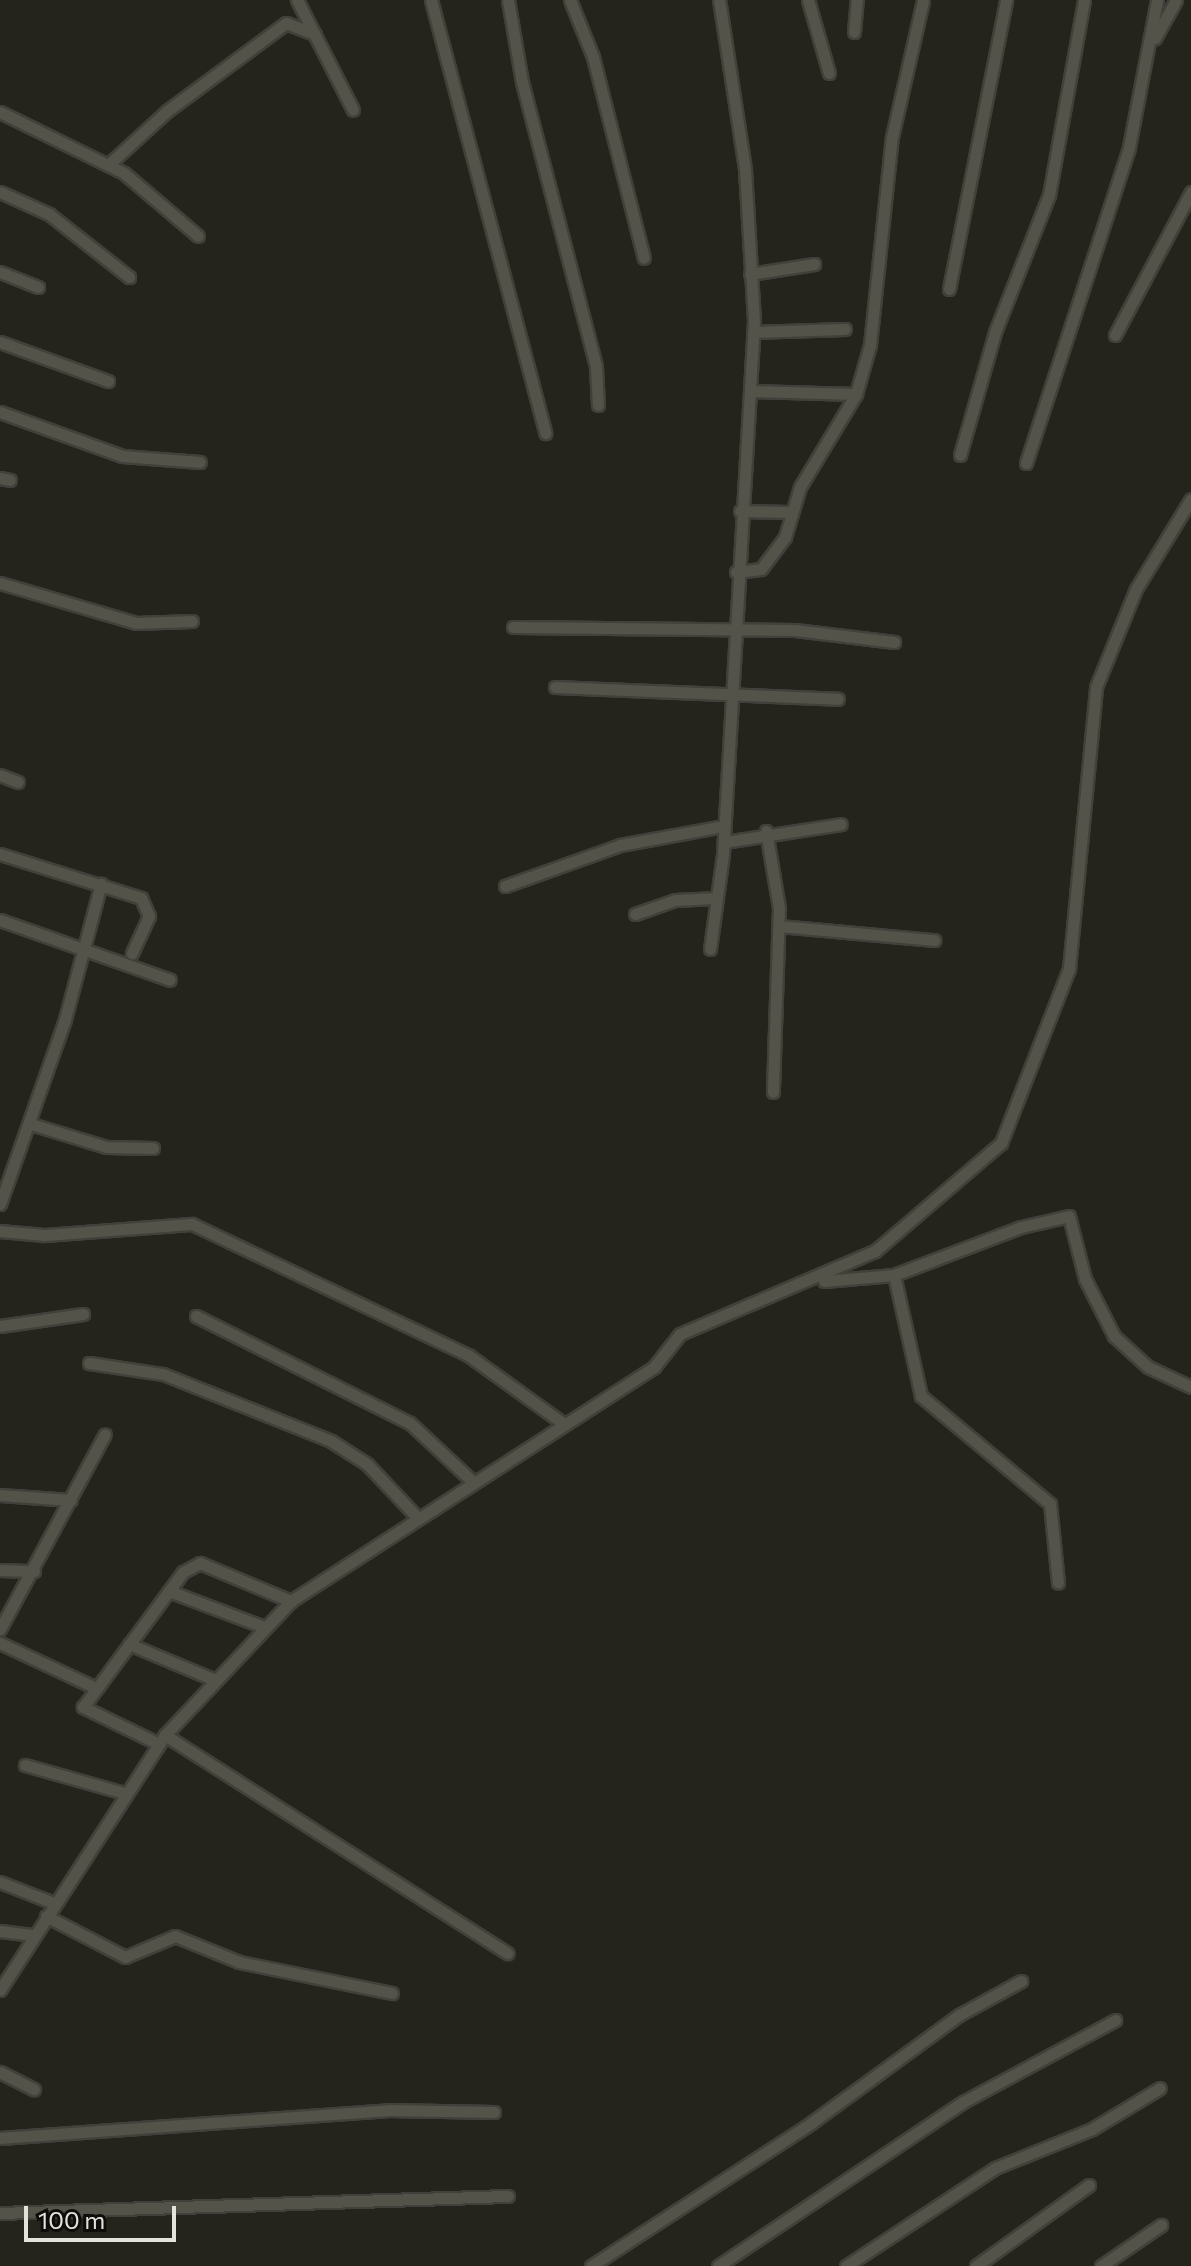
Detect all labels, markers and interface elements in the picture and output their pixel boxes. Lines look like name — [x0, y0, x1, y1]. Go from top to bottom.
scale bar — [28, 2190, 180, 2240]
text: 100 m — [38, 2205, 105, 2234]

